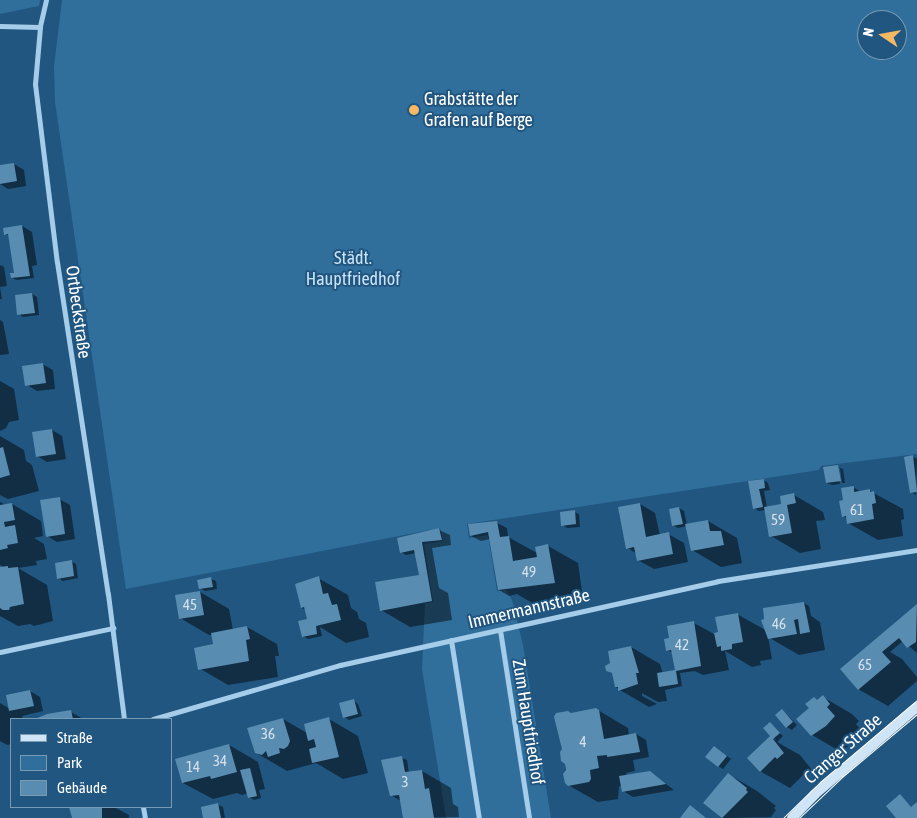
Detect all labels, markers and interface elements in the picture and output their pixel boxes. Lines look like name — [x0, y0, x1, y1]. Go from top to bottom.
north arrow — [857, 10, 907, 60]
text: N — [860, 26, 877, 38]
place label: Grabstätte der Grafen auf Berge — [424, 89, 533, 132]
marker: Grabstätte der Grafen auf Berge — [408, 104, 420, 116]
park label: Städt. Hauptfriedhof — [306, 248, 400, 290]
street label: Ortbeckstraße — [61, 264, 95, 360]
house number: 61 — [850, 501, 864, 519]
house number: 59 — [771, 511, 785, 529]
house number: 49 — [522, 563, 536, 581]
street label: Immermannstraße — [466, 584, 592, 634]
house number: 45 — [183, 596, 197, 614]
house number: 46 — [772, 615, 786, 633]
house number: 42 — [675, 636, 689, 654]
house number: 65 — [858, 656, 872, 674]
street label: Zum Hauptfriedhof — [507, 658, 549, 786]
street label: Cranger Straße — [800, 709, 886, 789]
legend — [10, 718, 172, 808]
house number: 36 — [261, 725, 275, 743]
text: Straße — [57, 729, 93, 746]
house number: 4 — [579, 733, 587, 751]
house number: 34 — [213, 752, 227, 770]
text: Park — [57, 754, 82, 771]
house number: 14 — [186, 758, 200, 776]
house number: 3 — [401, 773, 409, 791]
text: Gebäude — [57, 779, 107, 796]

